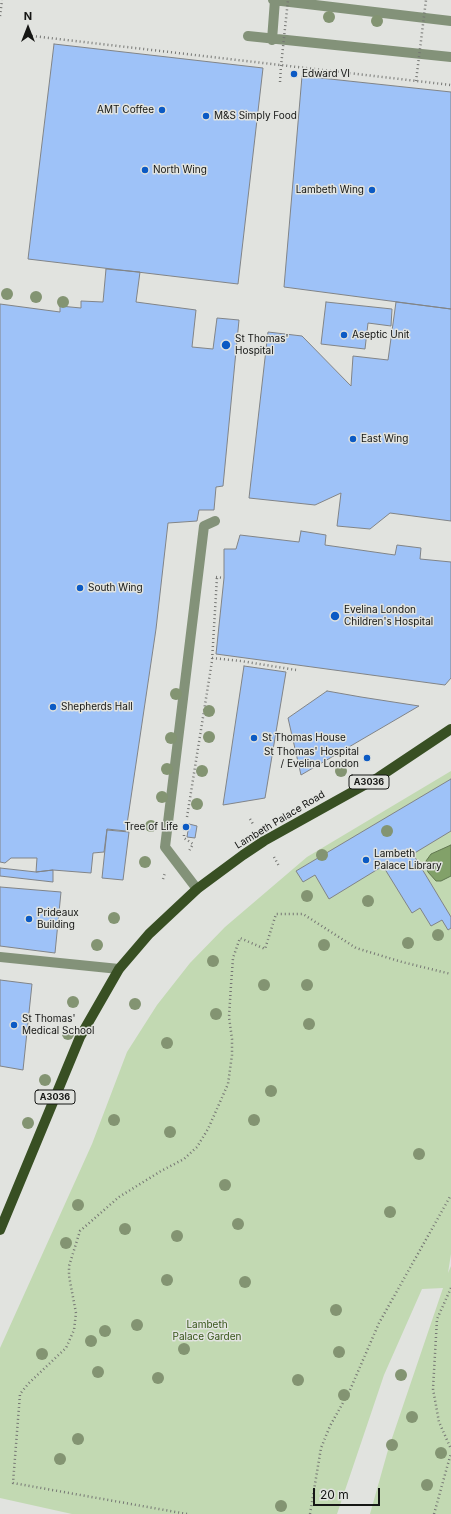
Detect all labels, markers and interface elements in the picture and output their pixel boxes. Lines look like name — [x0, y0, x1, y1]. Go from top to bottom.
north arrow — [8, 8, 48, 48]
text: N — [24, 9, 32, 23]
place label: Edward VI — [302, 68, 350, 80]
marker: Edward VI — [289, 69, 299, 79]
place label: AMT Coffee — [97, 104, 154, 116]
marker: AMT Coffee — [157, 105, 167, 115]
place label: M&S Simply Food — [214, 110, 297, 122]
marker: M&S Simply Food — [201, 111, 211, 121]
place label: North Wing — [153, 164, 207, 176]
marker: North Wing — [140, 165, 150, 175]
place label: Lambeth Wing — [296, 184, 364, 196]
marker: Lambeth Wing — [367, 185, 377, 195]
place label: Aseptic Unit — [352, 329, 409, 341]
marker: Aseptic Unit — [339, 330, 349, 340]
place label: St Thomas' Hospital — [235, 333, 289, 356]
marker: St Thomas' Hospital — [220, 339, 232, 351]
place label: East Wing — [361, 433, 408, 445]
marker: East Wing — [348, 434, 358, 444]
place label: South Wing — [88, 582, 143, 594]
marker: South Wing — [75, 583, 85, 593]
place label: Evelina London Children's Hospital — [344, 604, 433, 628]
marker: Evelina London Children's Hospital — [329, 610, 341, 622]
place label: Shepherds Hall — [61, 701, 133, 713]
marker: Shepherds Hall — [48, 702, 58, 712]
place label: St Thomas House — [262, 732, 346, 744]
marker: St Thomas House — [249, 733, 259, 743]
place label: St Thomas' Hospital / Evelina London — [264, 746, 359, 770]
marker: St Thomas' Hospital / Evelina London — [362, 753, 372, 763]
road number: A3036 — [349, 775, 389, 789]
street label: Lambeth Palace Road — [233, 788, 327, 852]
place label: Tree of Life — [124, 821, 178, 833]
marker: Tree of Life — [181, 822, 191, 832]
place label: Lambeth Palace Library — [374, 848, 442, 872]
marker: Lambeth Palace Library — [361, 855, 371, 865]
place label: Prideaux Building — [37, 907, 79, 930]
marker: Prideaux Building — [24, 914, 34, 924]
place label: St Thomas' Medical School — [22, 1013, 95, 1036]
marker: St Thomas' Medical School — [9, 1020, 19, 1030]
road number: A3036 — [35, 1090, 75, 1104]
park label: Lambeth Palace Garden — [173, 1319, 241, 1342]
scale bar — [315, 1480, 382, 1506]
text: 20 m — [320, 1487, 349, 1502]

